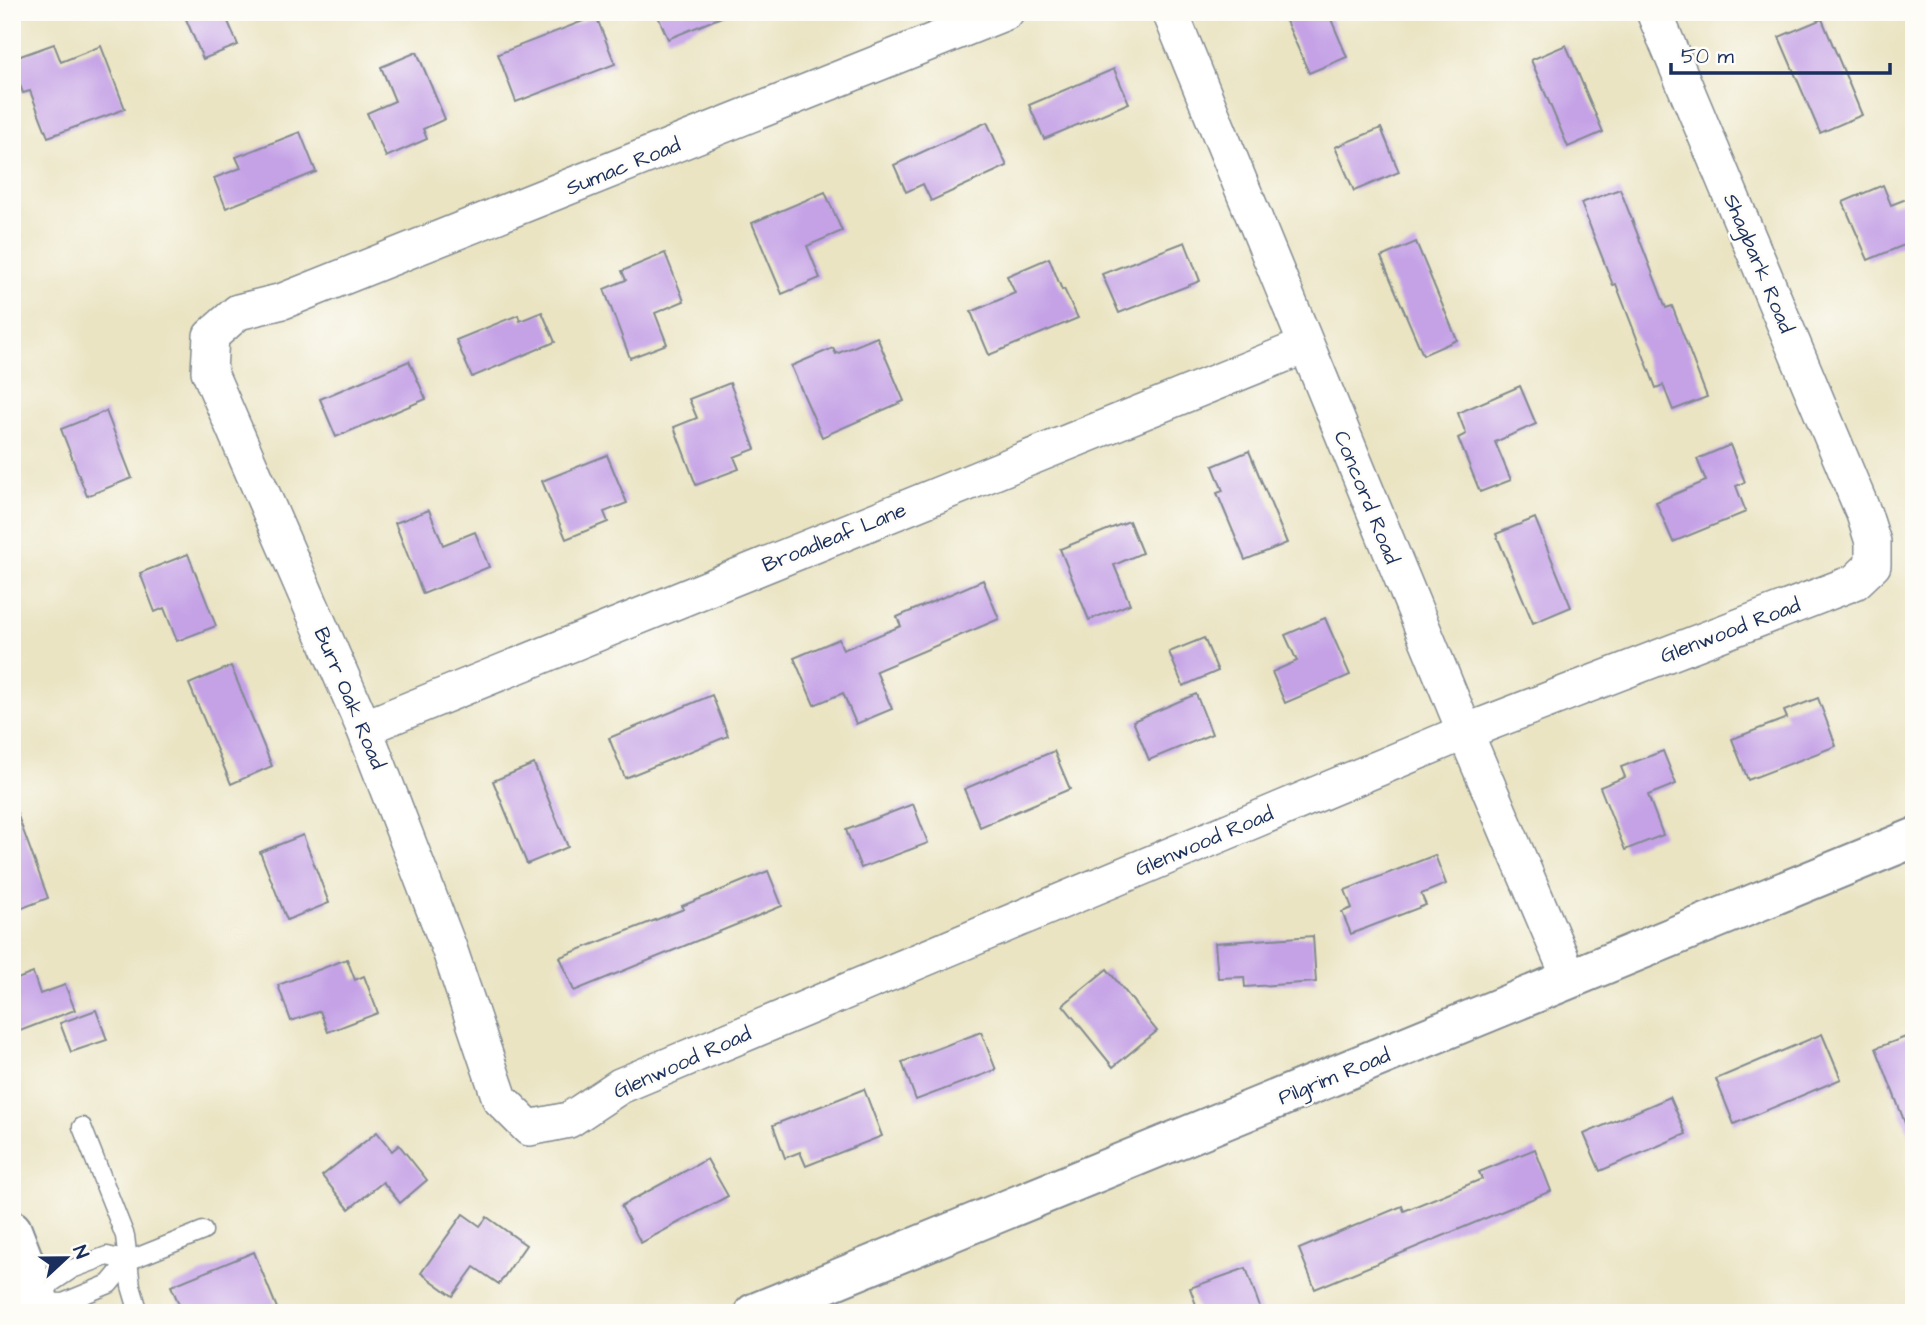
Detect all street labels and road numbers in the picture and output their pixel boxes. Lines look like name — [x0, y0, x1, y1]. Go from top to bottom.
street label: Sumac Road — [562, 130, 685, 203]
street label: Shagbark Road — [1714, 189, 1801, 338]
street label: Concord Road — [1327, 426, 1407, 568]
street label: Broadleaf Lane — [758, 495, 911, 580]
street label: Glenwood Road — [1656, 590, 1805, 670]
street label: Burr Oak Road — [307, 623, 393, 774]
street label: Glenwood Road — [1131, 799, 1278, 884]
street label: Glenwood Road — [609, 1019, 756, 1106]
street label: Pilgrim Road — [1274, 1041, 1395, 1114]

